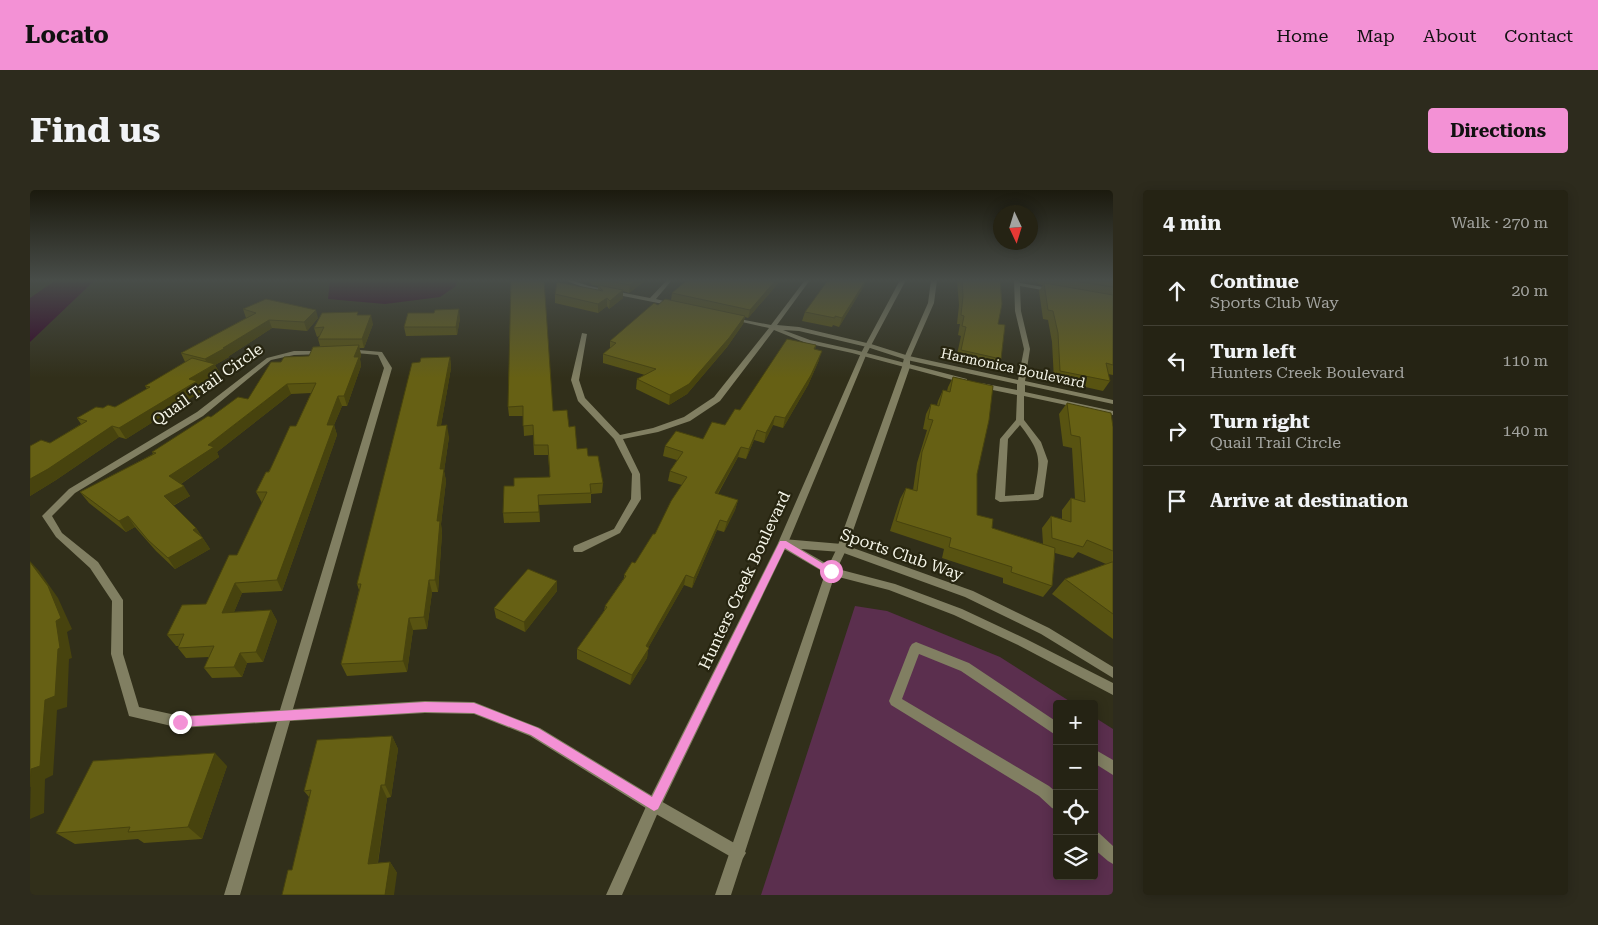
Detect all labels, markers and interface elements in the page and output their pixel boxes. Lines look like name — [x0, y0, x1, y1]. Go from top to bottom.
text: Locato — [25, 21, 109, 49]
text: Home — [1276, 25, 1328, 46]
text: Map — [1356, 25, 1395, 46]
text: About — [1423, 25, 1476, 46]
text: Contact — [1504, 25, 1573, 46]
button: Directions — [1428, 108, 1568, 153]
text: Find us — [30, 110, 160, 151]
north arrow — [993, 205, 1038, 250]
text: 4 min — [1163, 211, 1221, 235]
text: Walk · 270 m — [1451, 213, 1548, 232]
text: Continue — [1210, 270, 1299, 293]
icon: ahead — [1163, 277, 1191, 305]
text: 20 m — [1511, 281, 1548, 300]
text: Sports Club Way — [1210, 293, 1339, 312]
street label: Quail Trail Circle — [148, 339, 267, 430]
text: Turn left — [1210, 340, 1296, 363]
street label: Harmonica Boulevard — [939, 345, 1087, 391]
icon: left — [1163, 347, 1191, 375]
text: 110 m — [1502, 351, 1548, 370]
text: Hunters Creek Boulevard — [1210, 363, 1404, 382]
text: Turn right — [1210, 410, 1310, 433]
icon: right — [1163, 417, 1191, 445]
text: 140 m — [1502, 421, 1548, 440]
text: Quail Trail Circle — [1210, 433, 1341, 452]
icon: arrive — [1163, 487, 1191, 515]
street label: Hunters Creek Boulevard — [695, 488, 794, 672]
text: Arrive at destination — [1210, 489, 1408, 512]
street label: Sports Club Way — [838, 525, 966, 585]
route start — [820, 560, 843, 583]
map controls — [1053, 700, 1098, 880]
button: + — [1053, 700, 1098, 745]
route end — [169, 711, 192, 734]
button: − — [1053, 745, 1098, 790]
button: locate — [1053, 790, 1098, 835]
button: layers — [1053, 835, 1098, 880]

